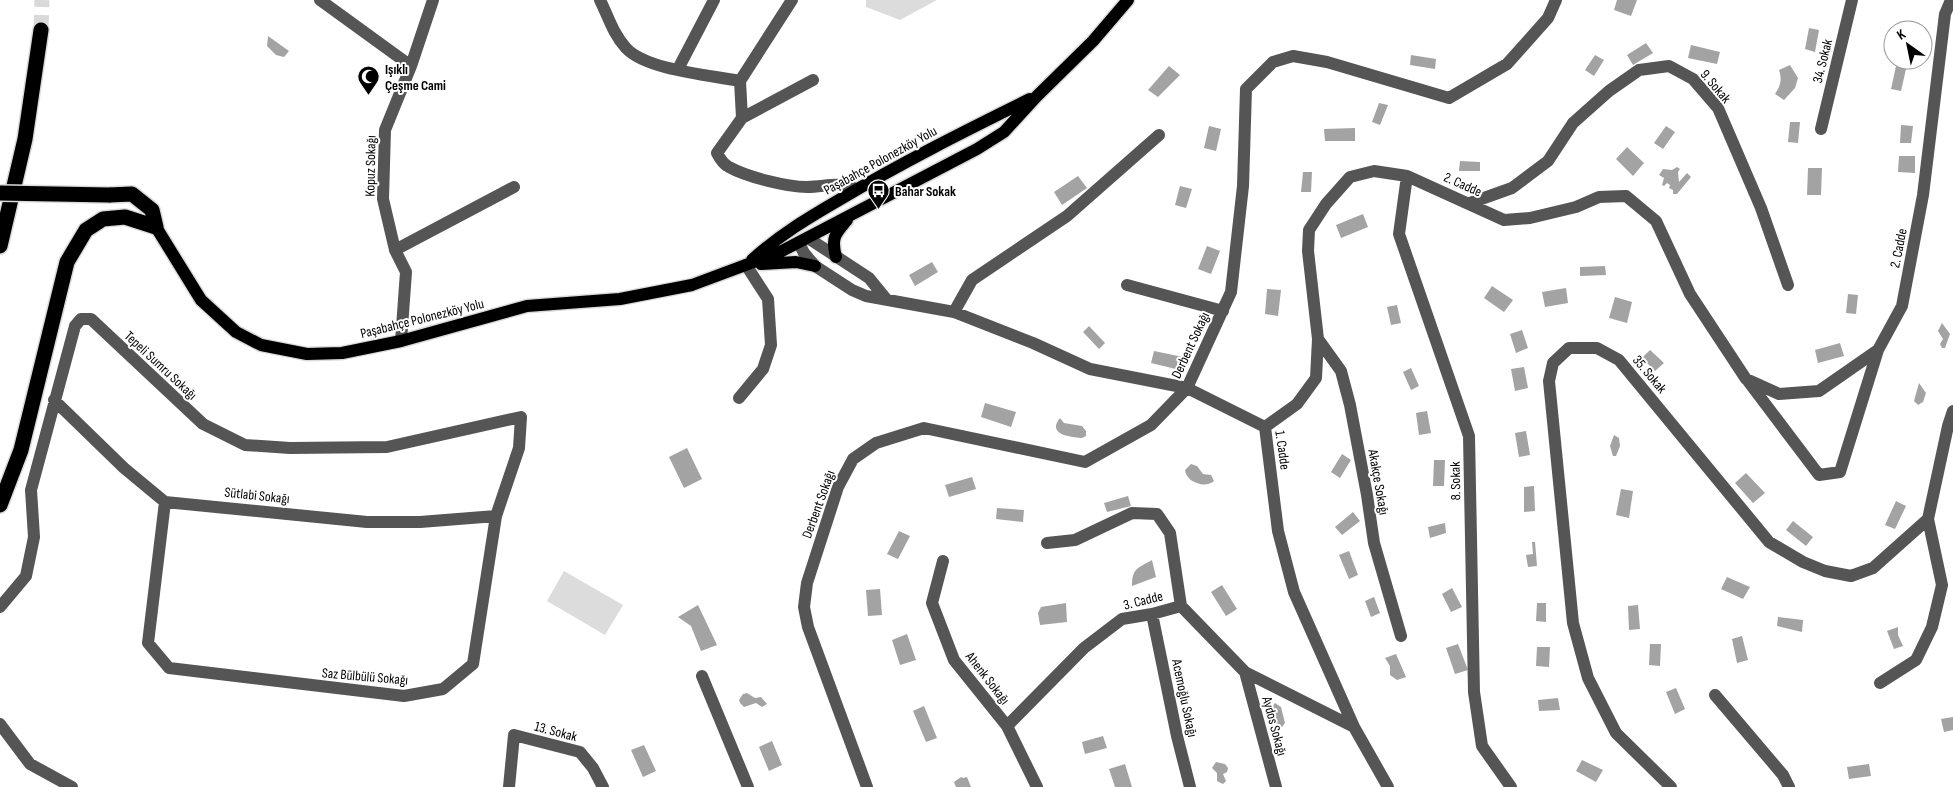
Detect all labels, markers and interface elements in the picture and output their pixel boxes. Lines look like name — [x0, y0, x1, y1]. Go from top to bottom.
north arrow — [1883, 20, 1933, 70]
text: K — [1894, 25, 1909, 44]
street label: 34. Sokak — [1809, 37, 1836, 85]
place label: Işıklı Çeşme Cami — [385, 61, 446, 94]
mosque icon: Işıklı Çeşme Cami — [357, 65, 381, 96]
street label: 9. Sokak — [1697, 66, 1735, 107]
street label: Paşabahçe Polonezköy Yolu — [821, 122, 940, 199]
street label: Kopuz Sokağı — [361, 135, 380, 197]
street label: 2. Cadde — [1441, 169, 1484, 200]
bus stop icon: Bahar Sokak — [867, 179, 891, 210]
place label: Bahar Sokak — [895, 183, 956, 200]
street label: 2. Cadde — [1886, 227, 1911, 269]
street label: Paşabahçe Polonezköy Yolu — [359, 295, 486, 342]
street label: Derbent Sokağı — [1168, 309, 1213, 381]
street label: Tepeli Sumru Sokağı — [121, 327, 201, 403]
street label: 35. Sokak — [1629, 352, 1671, 397]
street label: 1. Cadde — [1271, 429, 1294, 471]
street label: Akakçe Sokağı — [1364, 447, 1393, 516]
street label: 8. Sokak — [1447, 461, 1464, 501]
street label: Derbent Sokağı — [798, 468, 839, 541]
street label: Sütlabi Sokağı — [223, 484, 290, 507]
street label: 3. Cadde — [1122, 587, 1165, 614]
street label: Ahenk Sokağı — [961, 648, 1013, 708]
street label: Acemoğlu Sokağı — [1168, 657, 1201, 739]
street label: Saz Bülbülü Sokağı — [321, 664, 409, 689]
street label: Aydos Sokağı — [1258, 694, 1291, 758]
street label: 13. Sokak — [533, 718, 580, 745]

